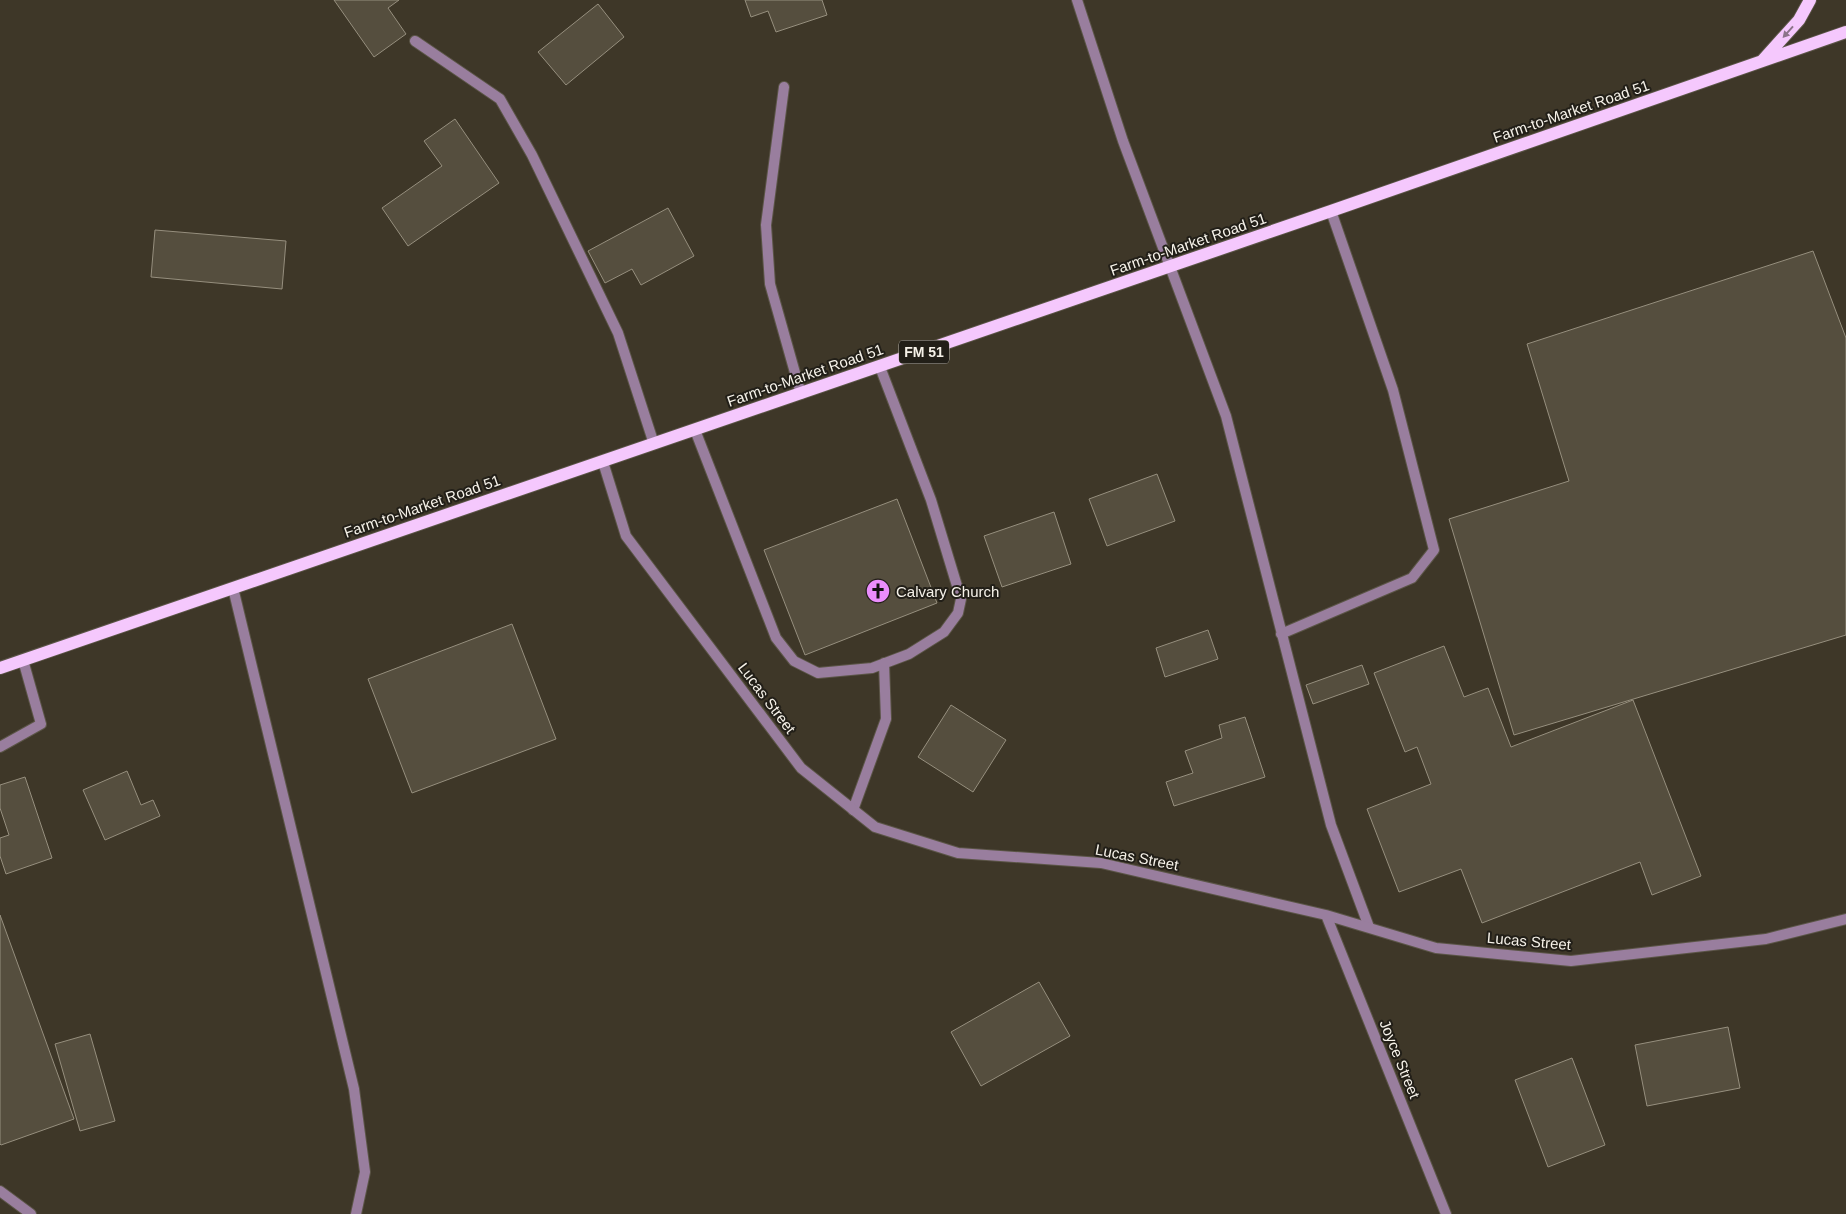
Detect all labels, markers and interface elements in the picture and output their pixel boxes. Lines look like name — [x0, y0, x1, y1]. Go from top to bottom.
one-way arrow — [1782, 26, 1793, 39]
street label: Farm-to-Market Road 51 — [1491, 76, 1651, 146]
street label: Farm-to-Market Road 51 — [1108, 209, 1268, 279]
street label: Farm-to-Market Road 51 — [725, 340, 885, 410]
road number: FM 51 — [899, 341, 949, 364]
street label: Farm-to-Market Road 51 — [342, 471, 502, 541]
church icon: Calvary Church — [865, 578, 891, 604]
place label: Calvary Church — [896, 583, 999, 600]
street label: Lucas Street — [735, 659, 800, 737]
street label: Lucas Street — [1094, 841, 1181, 874]
street label: Lucas Street — [1486, 929, 1573, 953]
street label: Joyce Street — [1377, 1017, 1424, 1102]

